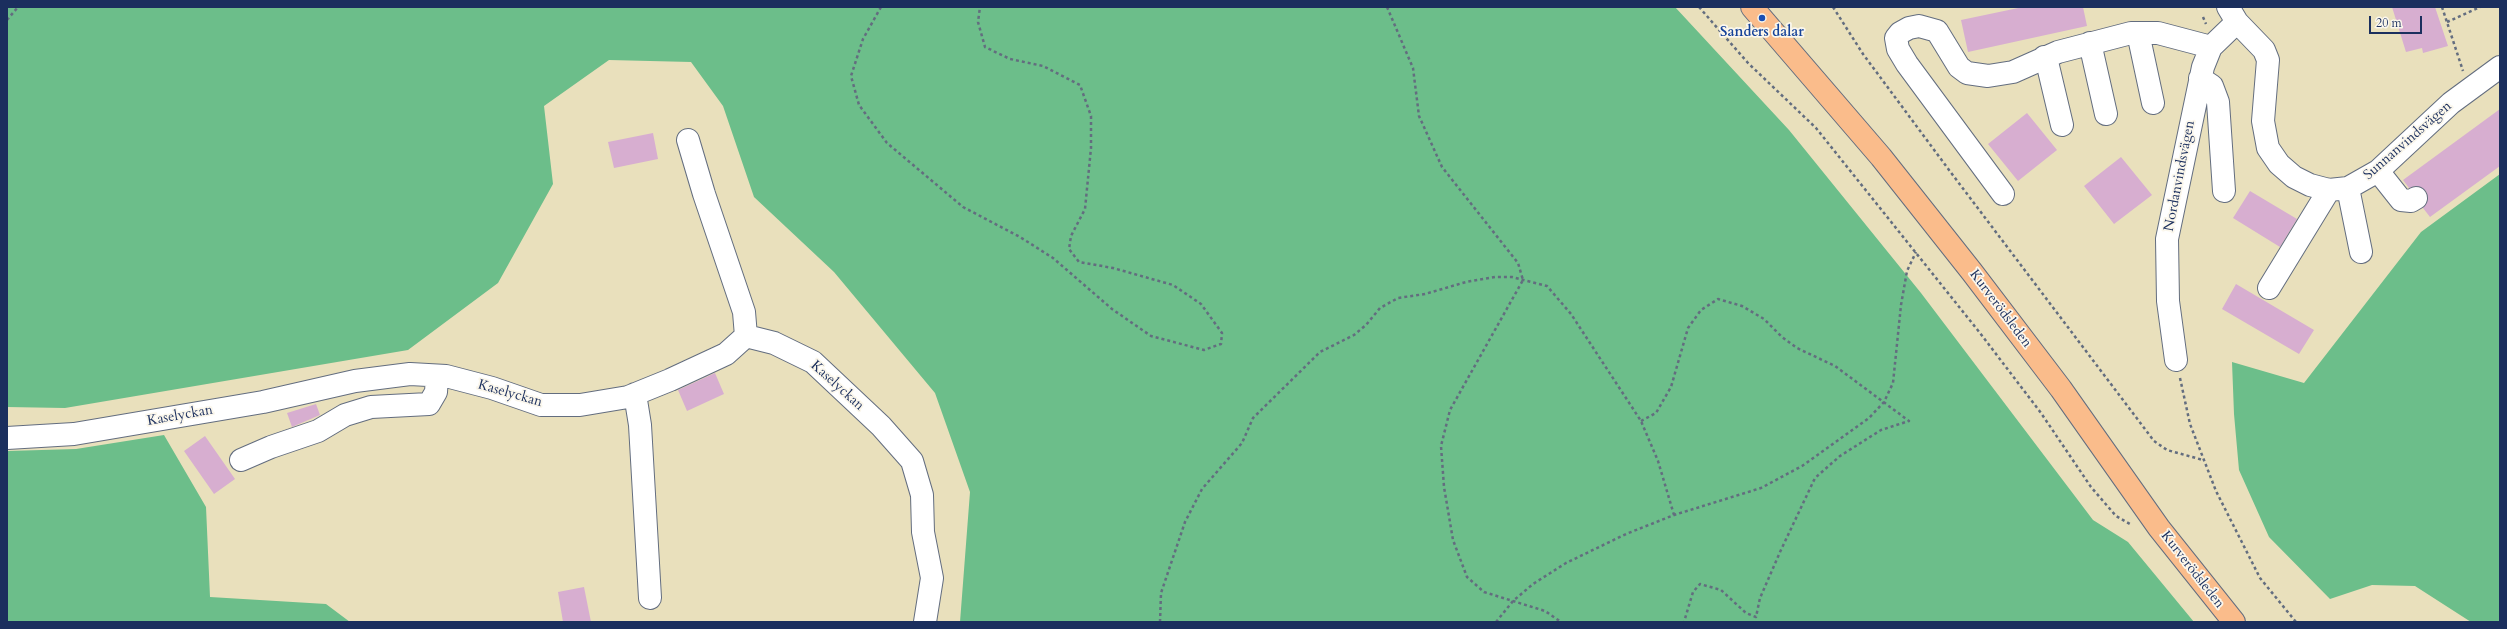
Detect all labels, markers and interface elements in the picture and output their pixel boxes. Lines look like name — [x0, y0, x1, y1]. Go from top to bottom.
scale bar — [2371, 8, 2424, 34]
marker: Sanders dalar — [1757, 13, 1767, 23]
text: 20 m — [2376, 15, 2402, 31]
place label: Sanders dalar — [1720, 25, 1804, 41]
street label: Sunnanvindsvägen — [2361, 98, 2455, 184]
street label: Nordanvindsvägen — [2161, 119, 2199, 233]
street label: Kurverödsleden — [1965, 267, 2035, 351]
street label: Kaselyckan — [807, 358, 867, 414]
street label: Kaselyckan — [476, 377, 544, 411]
street label: Kaselyckan — [146, 402, 214, 430]
street label: Kurverödsleden — [2157, 528, 2227, 612]

